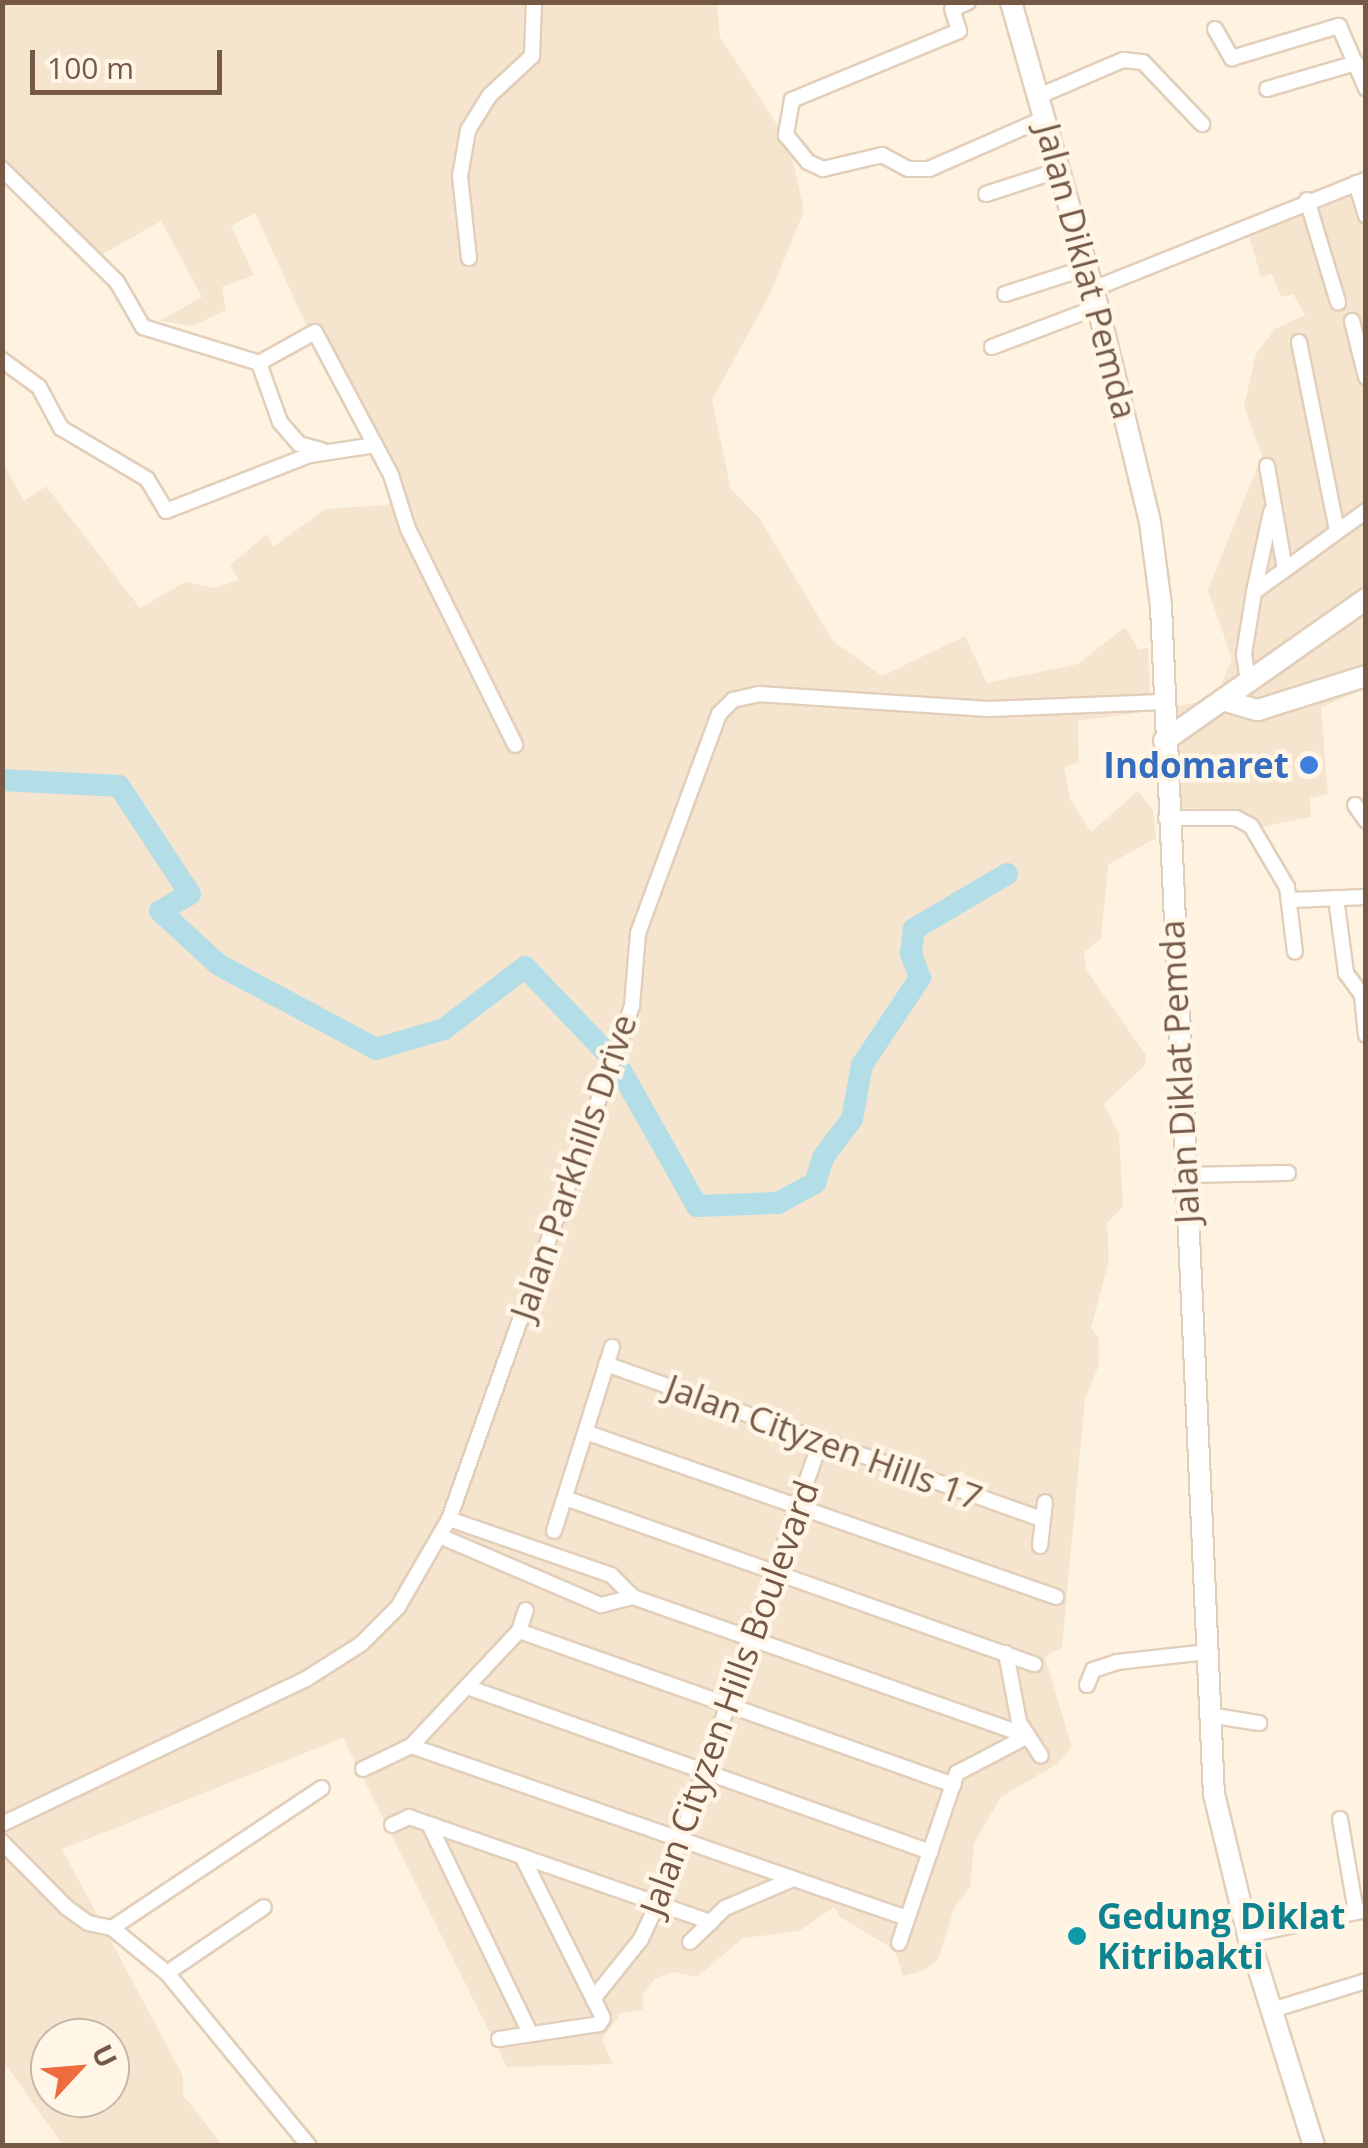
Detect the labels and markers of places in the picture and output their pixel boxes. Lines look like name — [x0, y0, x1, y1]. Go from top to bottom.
place label: Indomaret — [1103, 744, 1289, 786]
marker: Indomaret — [1298, 754, 1320, 776]
place label: Gedung Diklat Kitribakti — [1097, 1895, 1345, 1977]
marker: Gedung Diklat Kitribakti — [1066, 1925, 1088, 1947]

